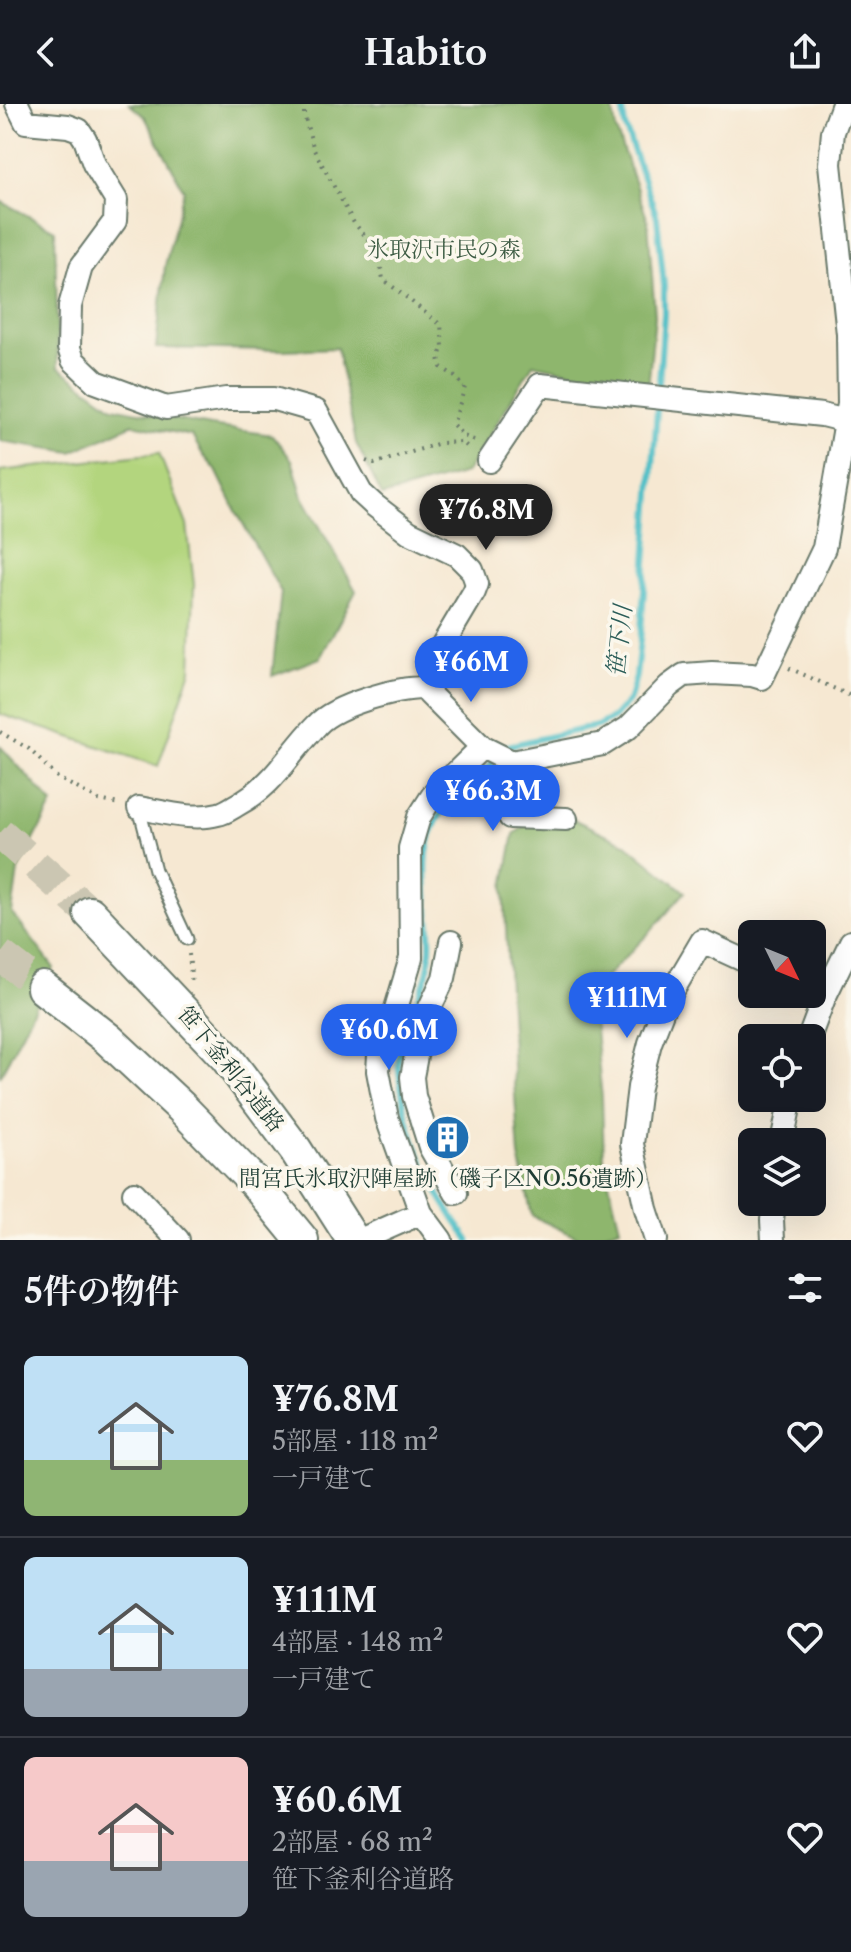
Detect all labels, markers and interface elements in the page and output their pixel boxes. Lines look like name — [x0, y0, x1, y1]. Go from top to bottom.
icon: back — [24, 30, 68, 74]
text: Habito — [364, 30, 487, 74]
icon: share — [783, 30, 827, 74]
park label: 氷取沢市民の森 — [367, 236, 521, 263]
pin: ¥76.8M — [421, 484, 551, 552]
text: ¥76.8M — [437, 494, 535, 526]
water label: 笹下川 — [601, 601, 637, 678]
pin: ¥66M — [424, 636, 518, 704]
text: ¥66M — [433, 646, 509, 678]
pin: ¥66.3M — [428, 765, 558, 833]
text: ¥66.3M — [444, 775, 542, 807]
north arrow — [738, 920, 826, 1008]
map controls — [738, 920, 826, 1216]
pin: ¥111M — [571, 972, 683, 1040]
text: ¥111M — [587, 982, 667, 1014]
street label: 笹下釜利谷道路 — [172, 1001, 290, 1137]
pin: ¥60.6M — [324, 1004, 454, 1072]
text: ¥60.6M — [339, 1014, 439, 1046]
button: locate — [738, 1024, 826, 1112]
building icon: 間宮氏氷取沢陣屋跡（磯子区NO.56遺跡） — [424, 1113, 472, 1161]
button: layers — [738, 1128, 826, 1216]
place label: 間宮氏氷取沢陣屋跡（磯子区NO.56遺跡） — [239, 1165, 657, 1192]
icon: filters — [783, 1266, 827, 1310]
text: 5件の物件 — [24, 1270, 179, 1312]
text: ¥76.8M — [272, 1378, 399, 1420]
icon: home — [88, 1388, 184, 1484]
icon: heart — [783, 1414, 827, 1458]
text: 5部屋 · 118 m² — [272, 1425, 438, 1457]
text: 一戸建て — [272, 1462, 376, 1494]
text: ¥111M — [272, 1579, 377, 1621]
icon: home — [88, 1589, 184, 1685]
icon: heart — [783, 1615, 827, 1659]
text: 4部屋 · 148 m² — [272, 1626, 443, 1658]
text: 一戸建て — [272, 1663, 376, 1695]
text: ¥60.6M — [272, 1779, 403, 1821]
icon: home — [88, 1789, 184, 1885]
icon: heart — [783, 1815, 827, 1859]
text: 2部屋 · 68 m² — [272, 1826, 433, 1858]
text: 笹下釜利谷道路 — [272, 1863, 454, 1895]

